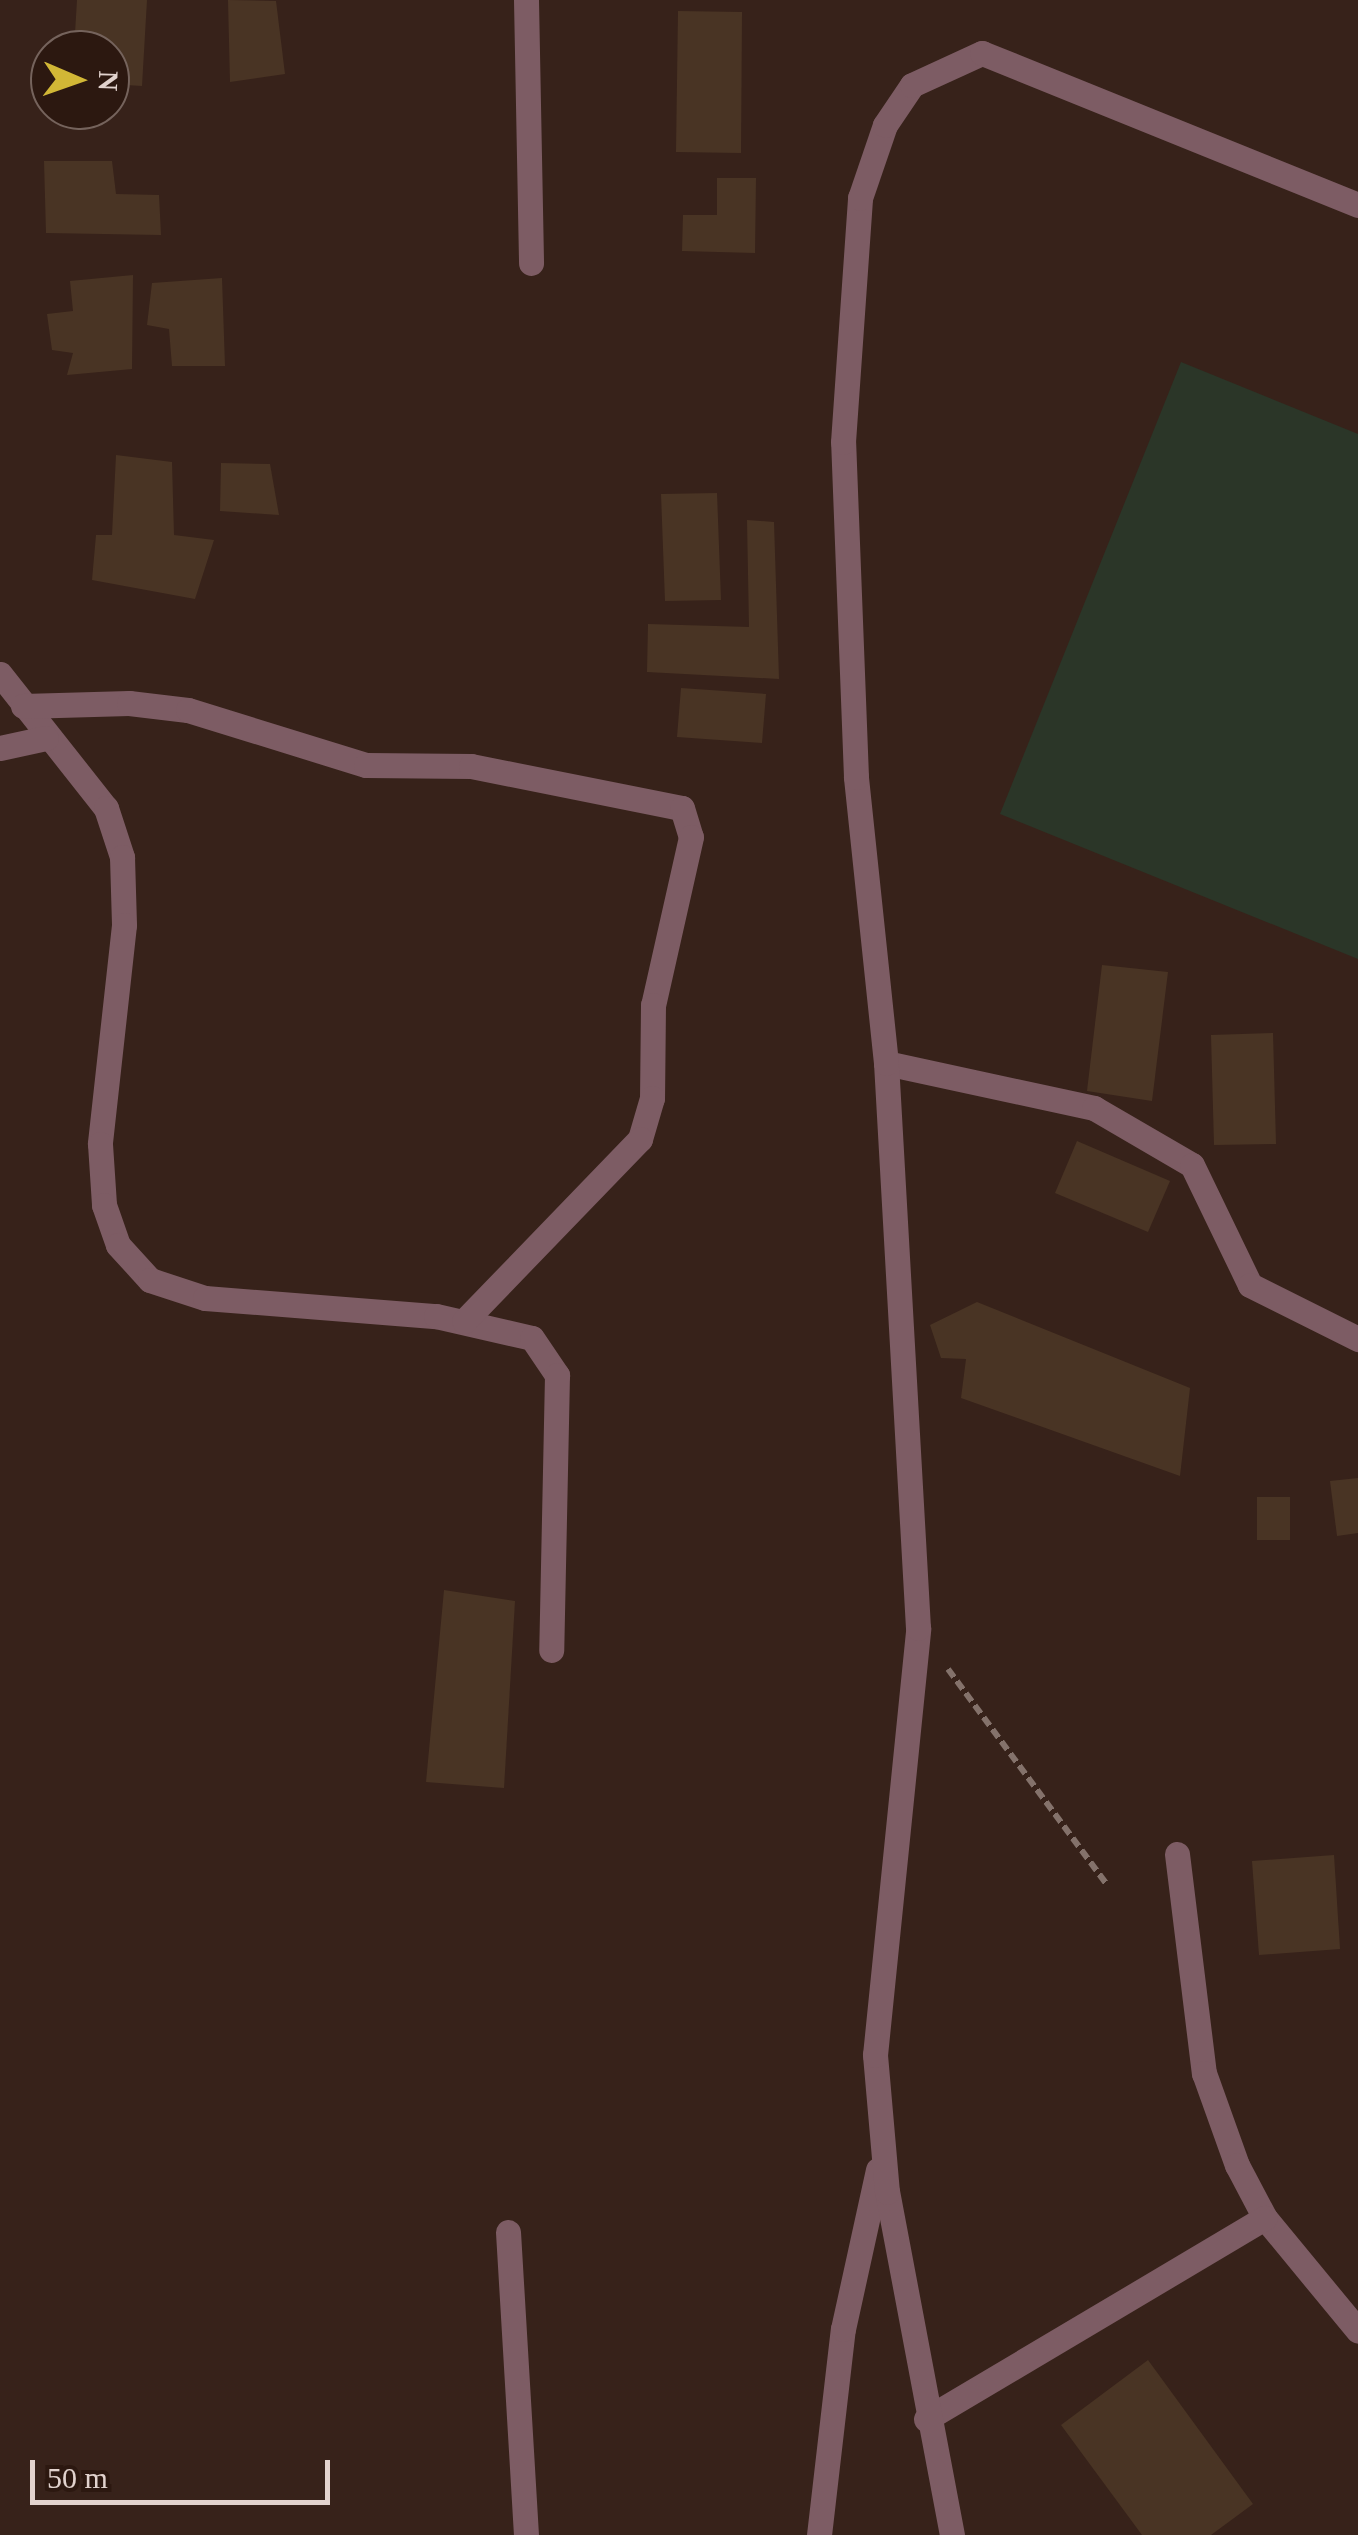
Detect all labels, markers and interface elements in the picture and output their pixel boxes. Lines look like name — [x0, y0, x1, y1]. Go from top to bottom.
north arrow — [30, 30, 130, 130]
text: N — [93, 70, 124, 92]
scale bar — [35, 2440, 335, 2502]
text: 50 m — [47, 2461, 108, 2494]

